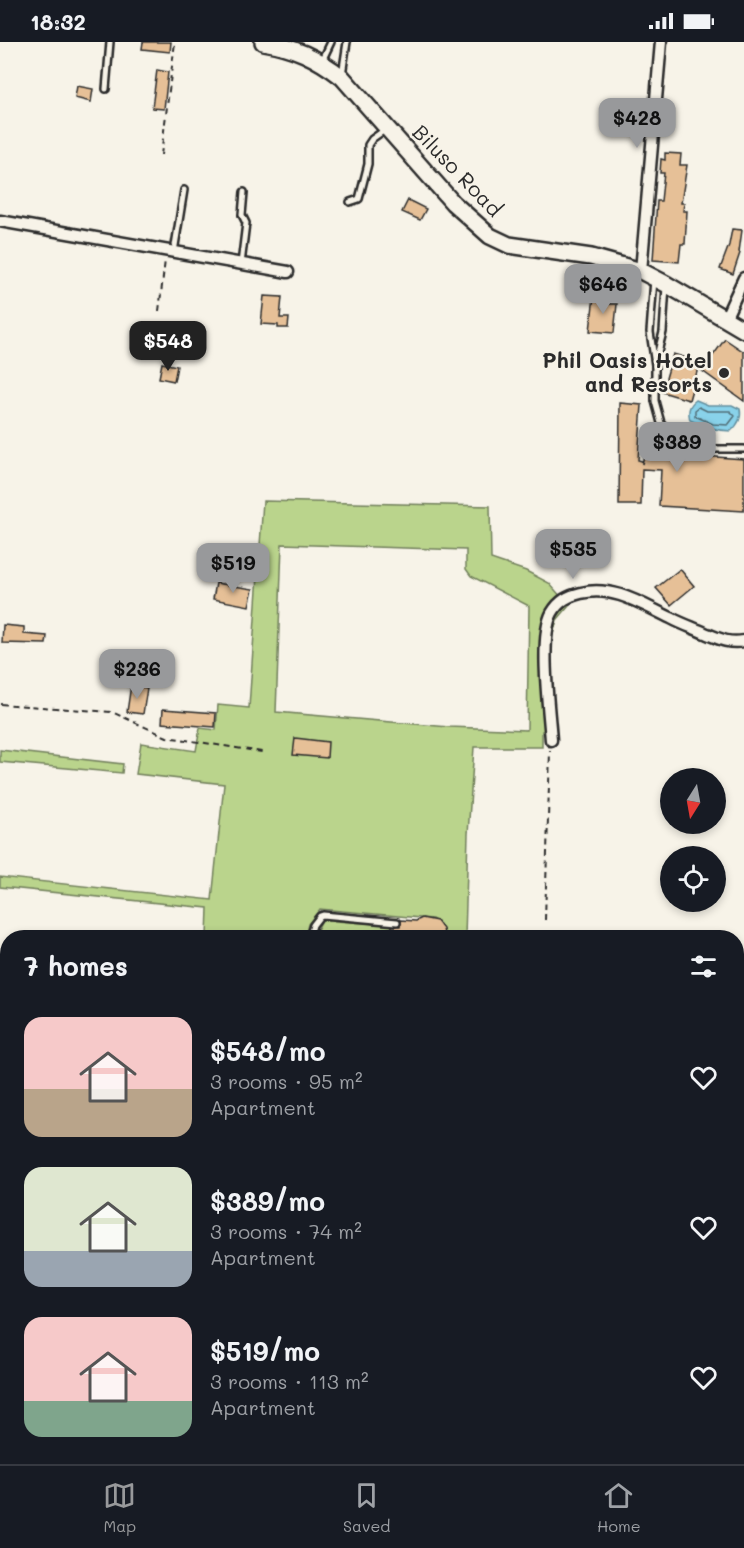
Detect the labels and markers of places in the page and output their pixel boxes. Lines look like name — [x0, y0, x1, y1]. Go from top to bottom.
pin: $428 — [601, 98, 673, 149]
pin: $646 — [567, 264, 639, 315]
pin: $548 — [132, 321, 204, 372]
place label: Phil Oasis Hotel and Resorts — [542, 346, 712, 397]
marker: Phil Oasis Hotel and Resorts — [717, 366, 731, 380]
pin: $389 — [641, 422, 713, 473]
pin: $535 — [537, 529, 609, 580]
pin: $519 — [197, 543, 269, 594]
pin: $236 — [101, 649, 173, 700]

